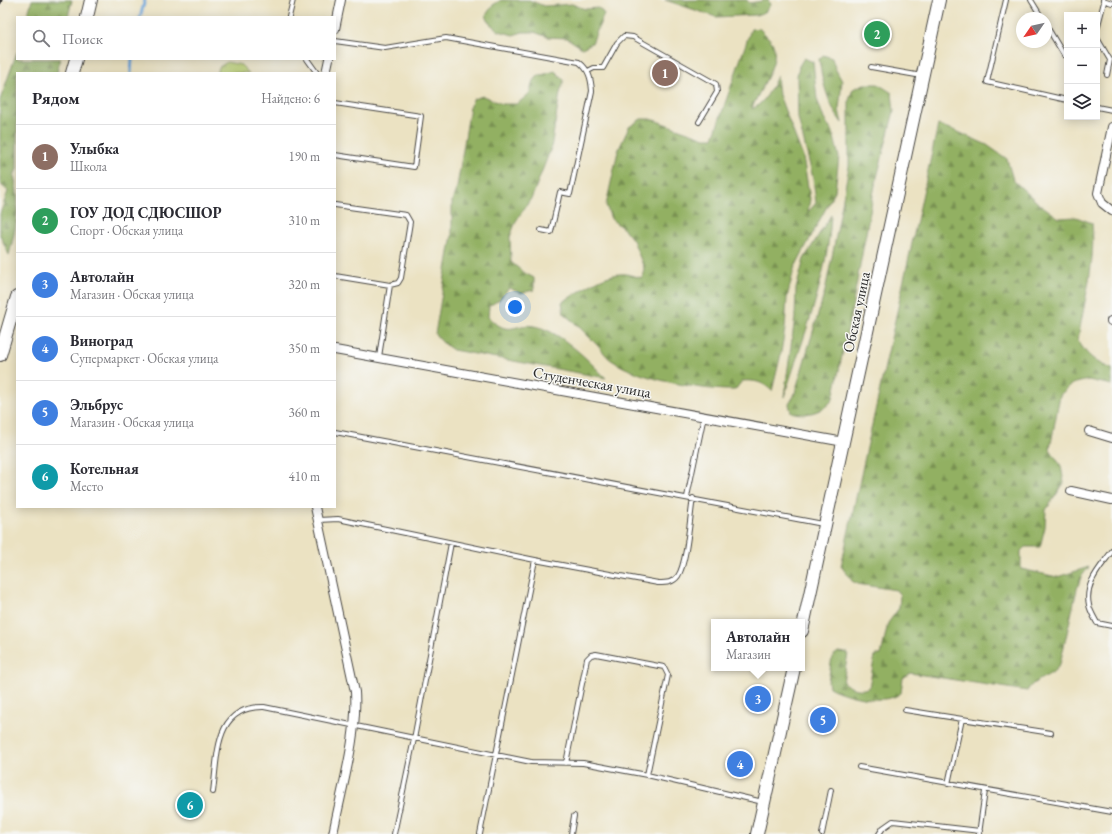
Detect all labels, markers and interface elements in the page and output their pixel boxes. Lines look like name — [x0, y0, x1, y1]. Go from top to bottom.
north arrow — [1016, 12, 1052, 48]
map controls — [1064, 12, 1100, 120]
button: + — [1064, 12, 1100, 48]
search box — [16, 16, 336, 60]
pin: 2 — [864, 19, 890, 49]
icon: search — [30, 27, 52, 49]
text: Поиск — [62, 29, 103, 48]
button: − — [1064, 48, 1100, 84]
pin: 1 — [652, 58, 678, 88]
button: layers — [1064, 84, 1100, 120]
text: Рядом — [32, 87, 80, 109]
text: Найдено: 6 — [261, 90, 320, 107]
text: Улыбка — [70, 139, 119, 158]
text: 1 — [42, 148, 48, 165]
text: 190 m — [289, 148, 320, 165]
text: Школа — [70, 158, 107, 175]
text: ГОУ ДОД СДЮСШОР — [70, 203, 222, 222]
text: 2 — [42, 212, 48, 229]
text: 310 m — [289, 212, 320, 229]
text: Спорт · Обская улица — [70, 222, 183, 239]
text: Автолайн — [70, 267, 134, 286]
street label: Обская улица — [838, 270, 874, 354]
text: 3 — [42, 276, 48, 293]
text: 320 m — [289, 276, 320, 293]
text: Магазин · Обская улица — [70, 286, 194, 303]
your location — [505, 297, 525, 317]
text: Виноград — [70, 331, 133, 350]
text: 4 — [42, 340, 48, 357]
text: 350 m — [289, 340, 320, 357]
text: Супермаркет · Обская улица — [70, 350, 219, 367]
street label: Студенческая улица — [532, 362, 652, 402]
text: Эльбрус — [70, 395, 123, 414]
text: 5 — [42, 404, 48, 421]
text: 360 m — [289, 404, 320, 421]
text: Магазин · Обская улица — [70, 414, 194, 431]
text: Котельная — [70, 459, 139, 478]
text: 6 — [42, 468, 48, 485]
text: 410 m — [289, 468, 320, 485]
text: Место — [70, 478, 103, 495]
popup — [711, 619, 805, 671]
text: Автолайн — [726, 627, 790, 646]
text: Магазин — [726, 646, 771, 663]
pin: 3 — [745, 684, 771, 714]
pin: 5 — [810, 705, 836, 735]
pin: 4 — [727, 749, 753, 779]
pin: 6 — [177, 790, 203, 820]

